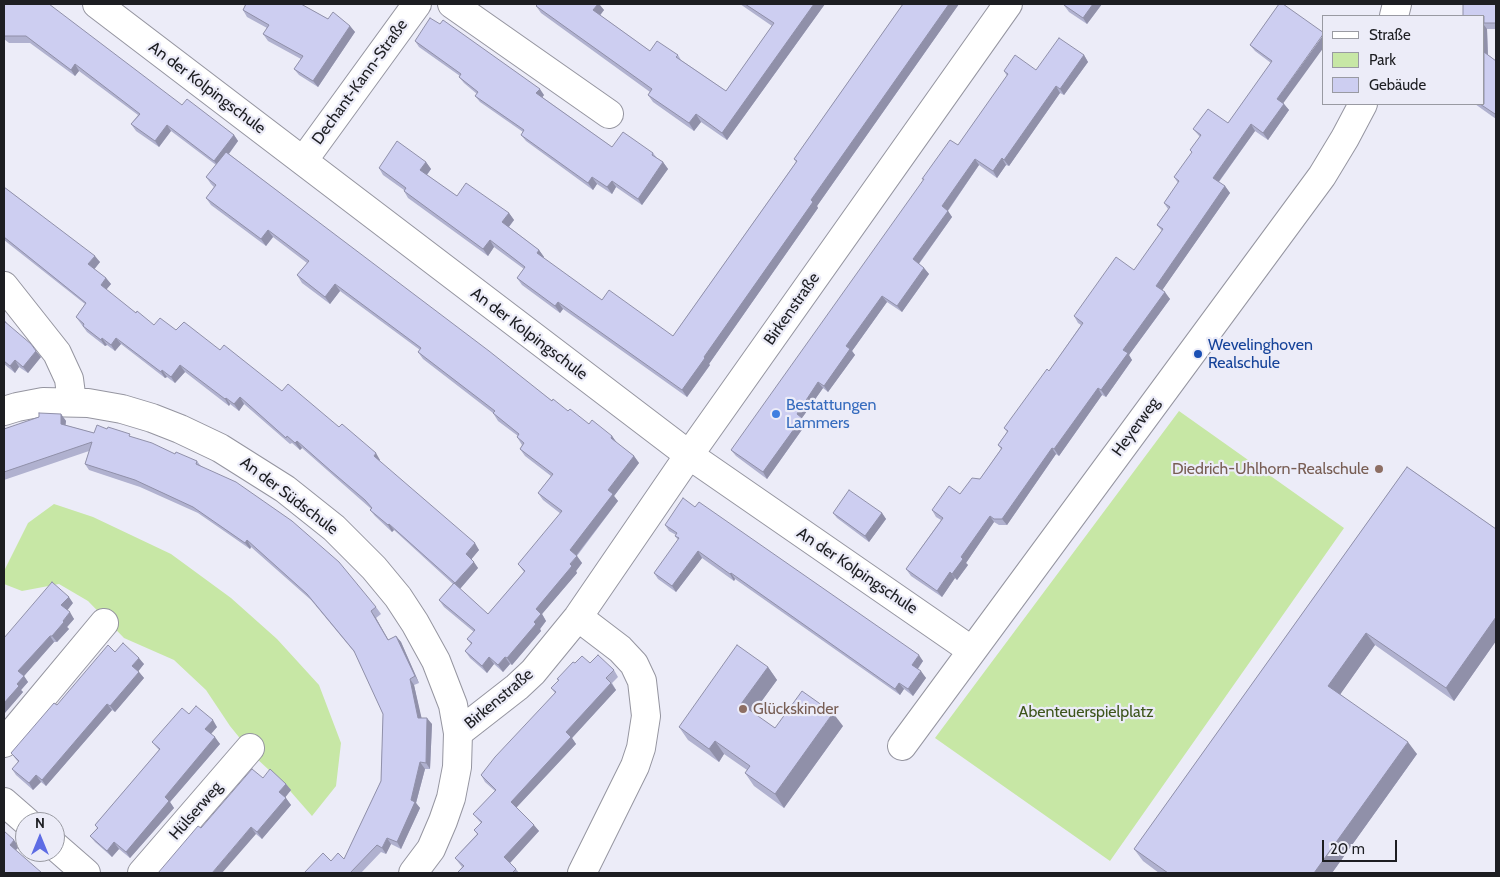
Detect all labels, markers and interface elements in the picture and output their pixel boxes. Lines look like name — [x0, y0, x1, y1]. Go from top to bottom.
legend — [1322, 15, 1485, 105]
street label: Dechant-Kann-Straße — [308, 16, 412, 148]
text: Straße — [1369, 26, 1411, 44]
street label: An der Kolpingschule — [145, 38, 269, 138]
text: Park — [1369, 51, 1396, 69]
text: Gebäude — [1369, 76, 1426, 94]
street label: Birkenstraße — [760, 269, 824, 349]
street label: An der Kolpingschule — [467, 284, 591, 384]
place label: Wevelinghoven Realschule — [1208, 335, 1313, 373]
marker: Wevelinghoven Realschule — [1192, 348, 1204, 360]
street label: Heyerweg — [1108, 394, 1164, 460]
place label: Bestattungen Lammers — [786, 395, 876, 433]
marker: Bestattungen Lammers — [770, 408, 782, 420]
street label: An der Südschule — [236, 453, 342, 539]
place label: Diedrich-Uhlhorn-Realschule — [1172, 459, 1369, 479]
marker: Diedrich-Uhlhorn-Realschule — [1373, 463, 1385, 475]
street label: An der Kolpingschule — [793, 524, 921, 618]
street label: Birkenstraße — [461, 665, 537, 733]
place label: Glückskinder — [753, 699, 839, 719]
park label: Abenteuerspielplatz — [1019, 702, 1153, 722]
marker: Glückskinder — [737, 703, 749, 715]
street label: Hülserweg — [166, 778, 226, 844]
north arrow — [15, 812, 65, 862]
text: N — [35, 814, 45, 832]
scale bar — [1325, 830, 1400, 862]
text: 20 m — [1330, 840, 1365, 858]

